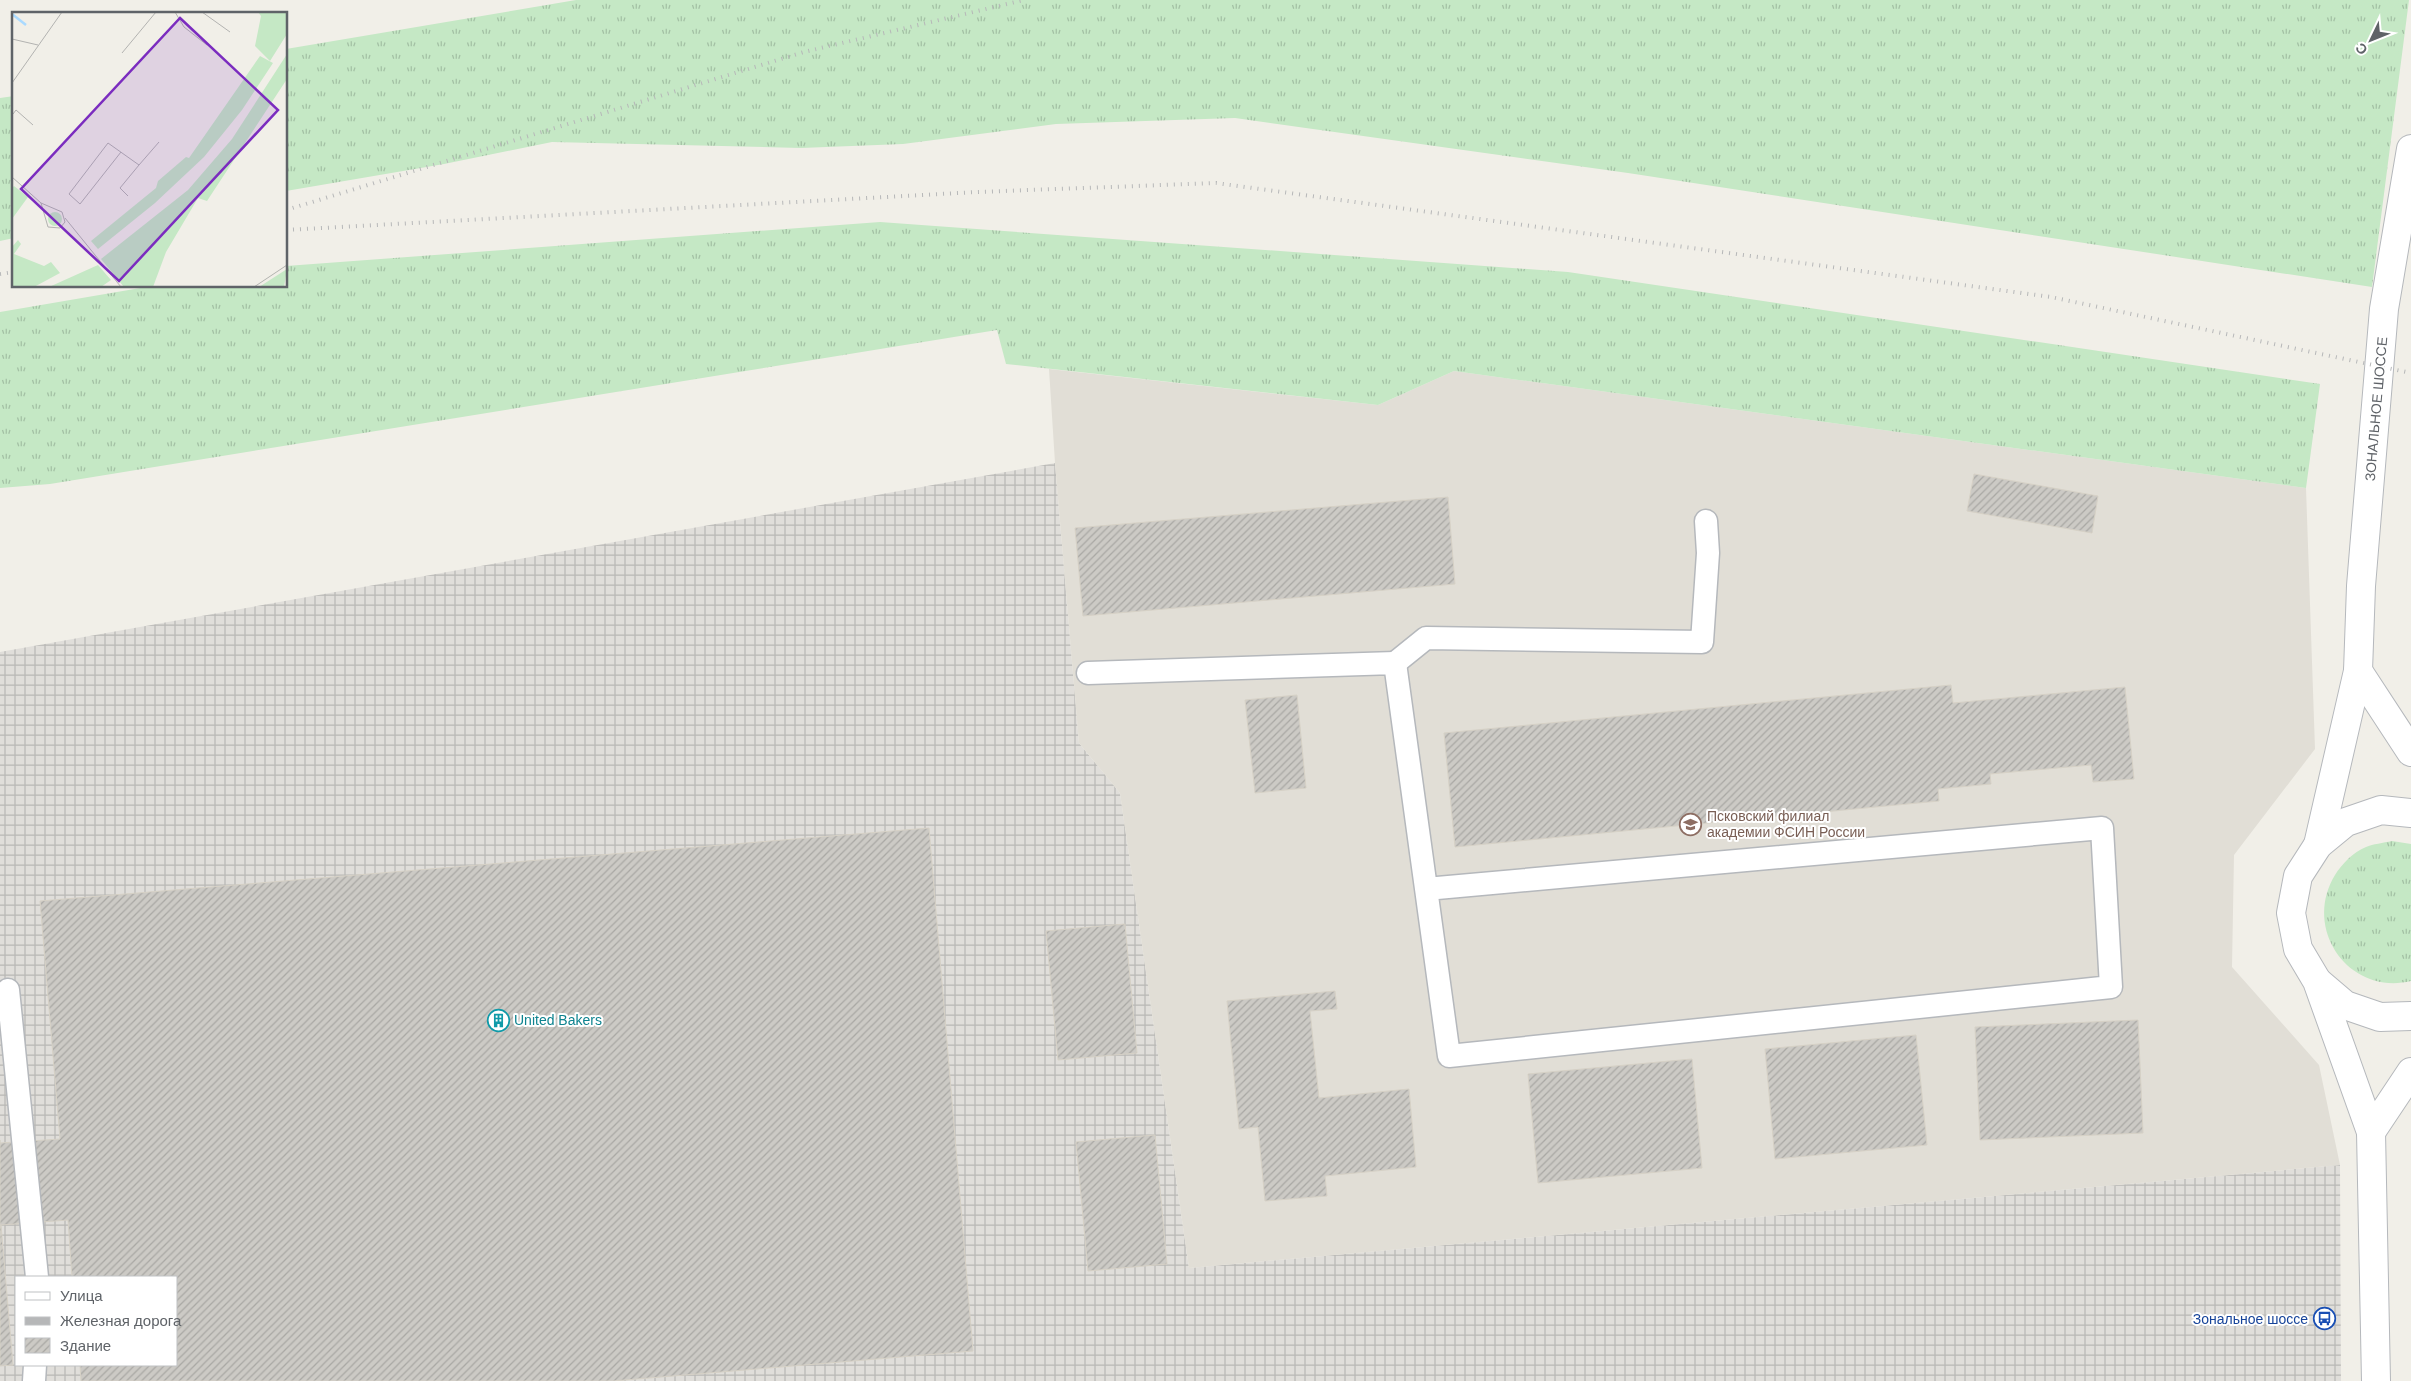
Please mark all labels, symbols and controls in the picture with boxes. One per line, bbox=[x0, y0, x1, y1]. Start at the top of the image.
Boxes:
inset map bbox=[12, 12, 288, 288]
north arrow bbox=[2346, 15, 2396, 65]
text: С bbox=[2352, 40, 2371, 58]
street label: ЗОНАЛЬНОЕ ШОССЕ bbox=[2362, 336, 2390, 482]
place label: Псковский филиал академии ФСИН России bbox=[1707, 808, 1865, 840]
school or university icon: Псковский филиал академии ФСИН России bbox=[1679, 812, 1703, 836]
building icon: United Bakers bbox=[486, 1008, 510, 1032]
place label: United Bakers bbox=[514, 1012, 602, 1028]
legend bbox=[15, 1276, 178, 1366]
text: Улица bbox=[60, 1287, 103, 1304]
bus stop icon: Зональное шоссе bbox=[2312, 1307, 2336, 1331]
place label: Зональное шоссе bbox=[2193, 1311, 2308, 1327]
text: Железная дорога bbox=[60, 1312, 182, 1329]
text: Здание bbox=[60, 1337, 111, 1354]

